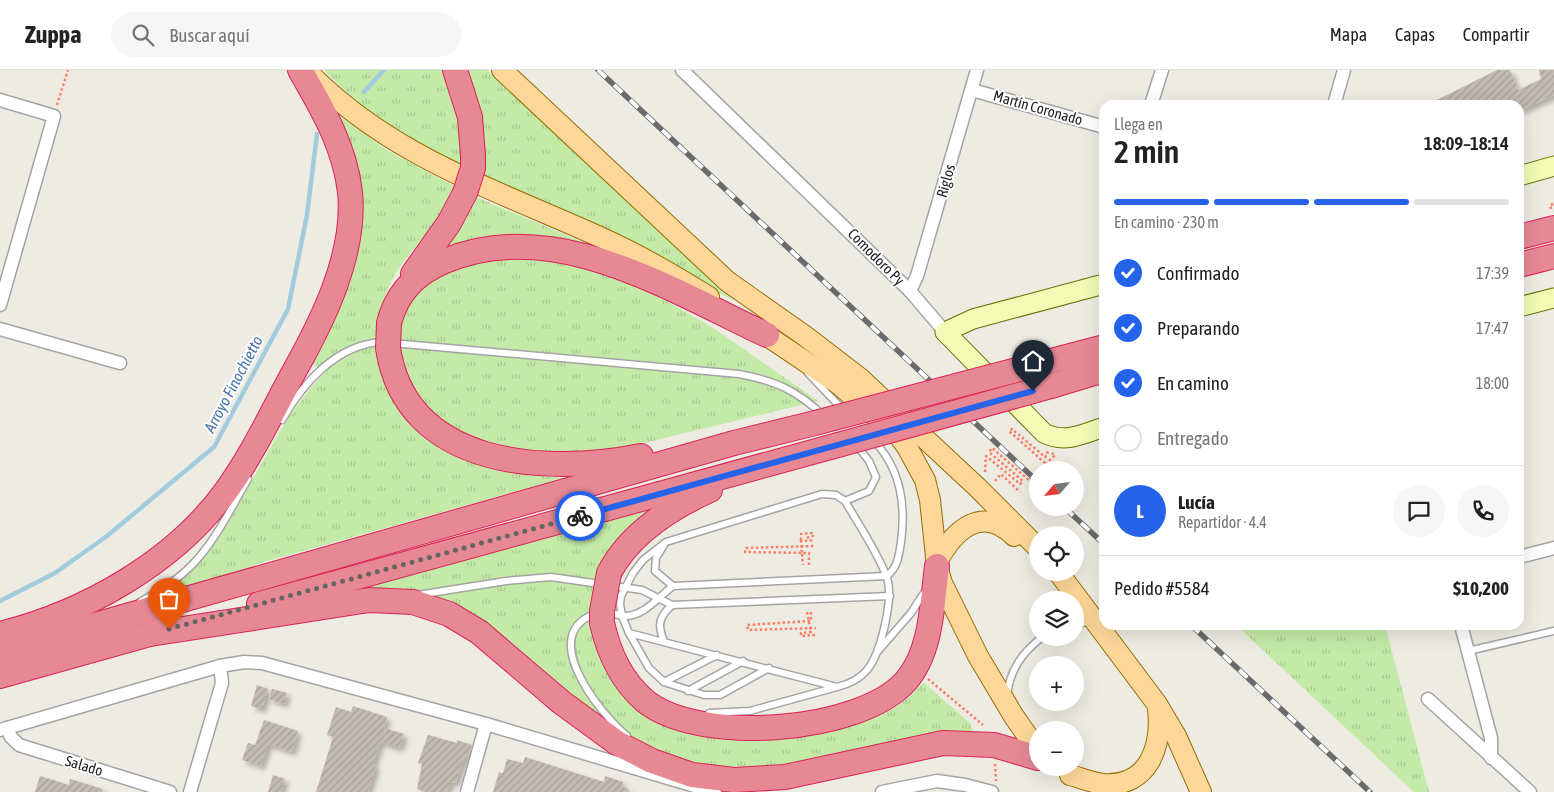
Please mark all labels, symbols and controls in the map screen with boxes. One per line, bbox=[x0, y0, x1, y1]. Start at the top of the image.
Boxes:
search box bbox=[111, 12, 461, 57]
text: Zuppa bbox=[25, 21, 81, 48]
icon: search bbox=[129, 21, 157, 49]
text: Buscar aquí bbox=[169, 24, 250, 46]
text: Mapa bbox=[1330, 24, 1367, 45]
text: Capas bbox=[1395, 24, 1435, 45]
text: Compartir bbox=[1463, 24, 1529, 45]
street label: Martín Coronado bbox=[992, 87, 1085, 128]
text: Llega en bbox=[1114, 115, 1163, 133]
text: 18:09–18:14 bbox=[1424, 132, 1509, 154]
text: 2 min bbox=[1114, 133, 1179, 170]
street label: Riglos bbox=[933, 162, 958, 199]
text: En camino · 230 m bbox=[1114, 213, 1219, 231]
street label: Comodoro Py bbox=[845, 225, 908, 288]
icon: check bbox=[1114, 259, 1142, 287]
text: Confirmado bbox=[1157, 262, 1239, 284]
text: 17:39 bbox=[1476, 264, 1509, 282]
icon: check bbox=[1114, 314, 1142, 342]
text: Preparando bbox=[1157, 317, 1240, 339]
text: 17:47 bbox=[1476, 319, 1509, 337]
water label: Arroyo Finochietto bbox=[199, 333, 267, 437]
pin bbox=[1012, 340, 1054, 391]
icon: home bbox=[1019, 347, 1047, 375]
icon: check bbox=[1114, 369, 1142, 397]
text: En camino bbox=[1157, 372, 1229, 394]
text: 18:00 bbox=[1476, 374, 1509, 392]
text: Entregado bbox=[1157, 427, 1229, 449]
north arrow bbox=[1029, 461, 1084, 516]
map controls bbox=[1029, 461, 1084, 776]
button: chat bbox=[1393, 485, 1445, 537]
button: phone bbox=[1457, 485, 1509, 537]
courier bbox=[555, 491, 605, 541]
text: Lucía bbox=[1178, 491, 1215, 513]
text: L bbox=[1136, 500, 1144, 522]
icon: bike bbox=[566, 502, 594, 530]
text: Repartidor · 4.4 bbox=[1178, 513, 1267, 531]
button: locate bbox=[1029, 526, 1084, 581]
text: Pedido #5584 bbox=[1114, 577, 1210, 599]
text: $10,200 bbox=[1453, 577, 1509, 599]
pin bbox=[148, 578, 190, 629]
icon: bag bbox=[155, 585, 183, 613]
button: layers bbox=[1029, 591, 1084, 646]
button: + bbox=[1029, 656, 1084, 711]
button: − bbox=[1029, 721, 1084, 776]
street label: Salado bbox=[63, 752, 105, 779]

